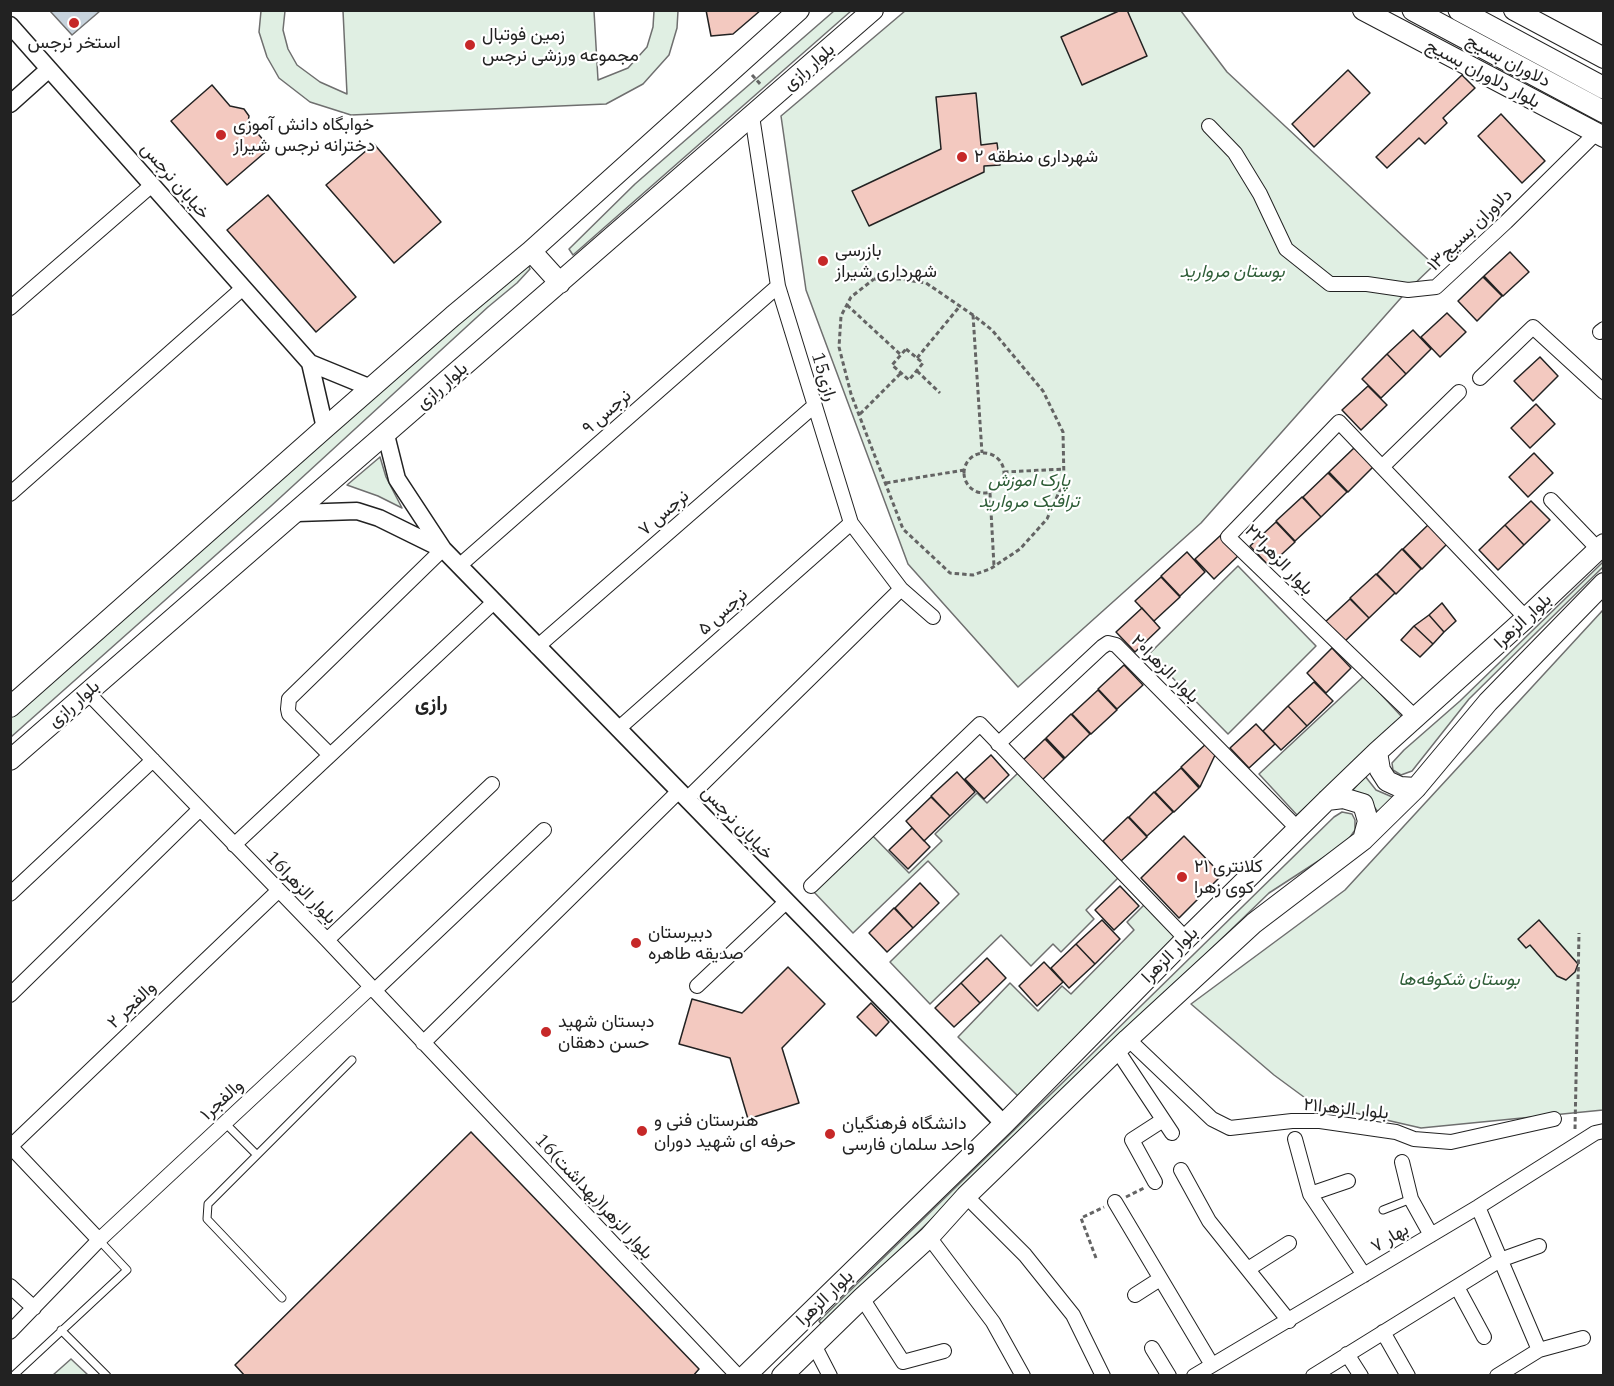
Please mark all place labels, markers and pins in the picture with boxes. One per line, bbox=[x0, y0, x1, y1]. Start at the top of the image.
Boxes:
marker: استخر نرجس bbox=[67, 16, 81, 30]
place label: زمین فوتبال مجموعه ورزشی نرجس bbox=[482, 24, 639, 66]
place label: استخر نرجس bbox=[27, 32, 121, 54]
marker: زمین فوتبال مجموعه ورزشی نرجس bbox=[463, 38, 477, 52]
place label: خوابگاه دانش آموزی دخترانه نرجس شیراز bbox=[233, 114, 375, 156]
marker: خوابگاه دانش آموزی دخترانه نرجس شیراز bbox=[214, 128, 228, 142]
place label: شهرداری منطقه ۲ bbox=[974, 146, 1098, 168]
marker: شهرداری منطقه ۲ bbox=[955, 150, 969, 164]
place label: بازرسی شهرداری شیراز bbox=[835, 240, 937, 282]
marker: بازرسی شهرداری شیراز bbox=[816, 254, 830, 268]
place label: کلانتری ۲۱ کوی زهرا bbox=[1194, 856, 1263, 898]
marker: کلانتری ۲۱ کوی زهرا bbox=[1175, 870, 1189, 884]
place label: دبیرستان صدیقه طاهره bbox=[648, 922, 744, 964]
marker: دبیرستان صدیقه طاهره bbox=[629, 936, 643, 950]
place label: دبستان شهید حسن دهقان bbox=[558, 1011, 654, 1054]
marker: دبستان شهید حسن دهقان bbox=[539, 1025, 553, 1039]
place label: هنرستان فنی و حرفه ای شهید دوران bbox=[654, 1110, 796, 1152]
place label: دانشگاه فرهنگیان واحد سلمان فارسی bbox=[842, 1113, 975, 1156]
marker: هنرستان فنی و حرفه ای شهید دوران bbox=[635, 1124, 649, 1138]
marker: دانشگاه فرهنگیان واحد سلمان فارسی bbox=[823, 1127, 837, 1141]

